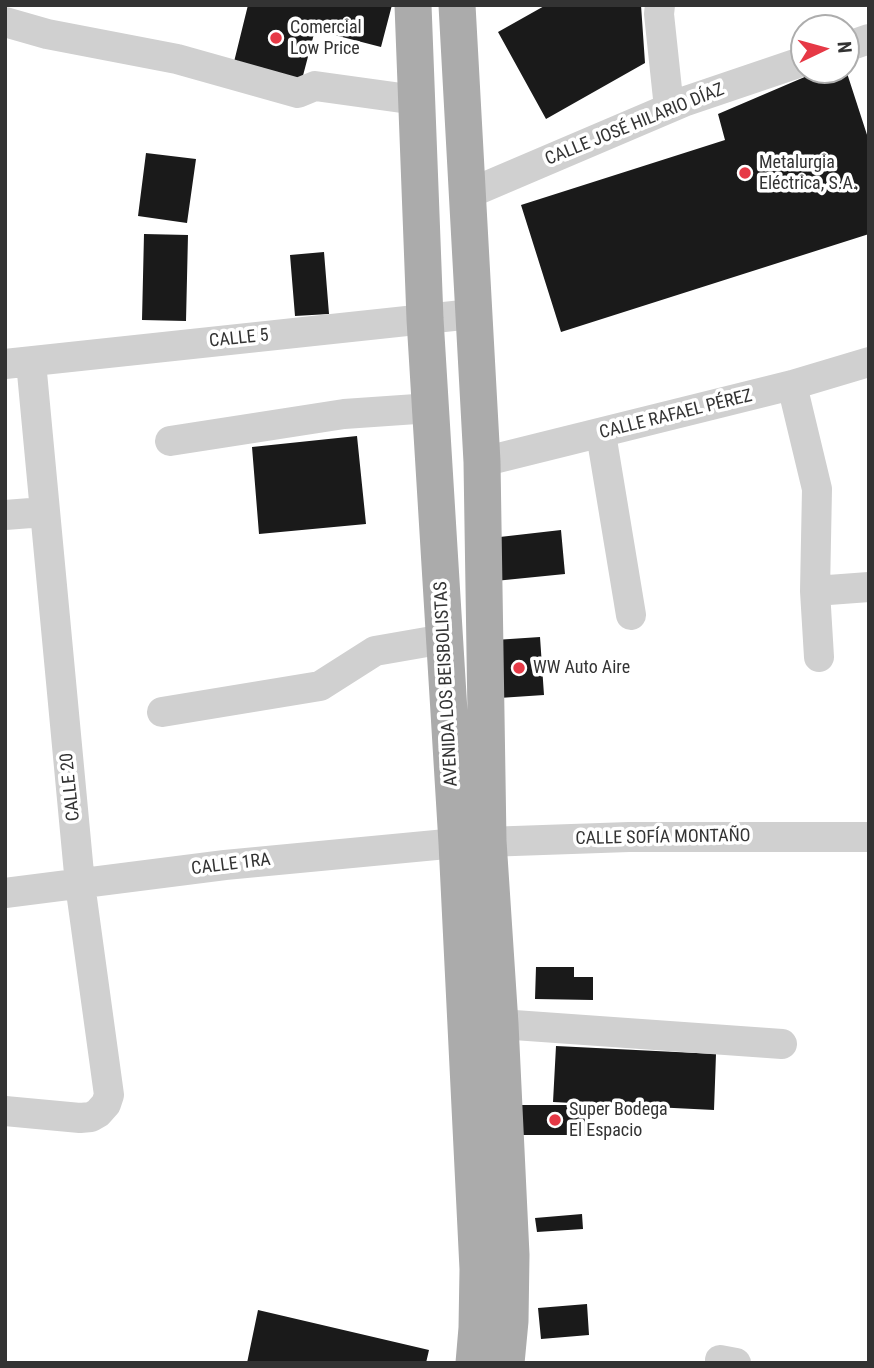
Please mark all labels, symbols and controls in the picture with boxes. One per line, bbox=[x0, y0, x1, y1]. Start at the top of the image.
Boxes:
north arrow bbox=[790, 14, 860, 84]
place label: Comercial Low Price bbox=[290, 17, 362, 60]
marker: Comercial Low Price bbox=[268, 30, 284, 46]
text: N bbox=[832, 40, 856, 54]
street label: CALLE JOSÉ HILARIO DÍAZ bbox=[542, 79, 728, 171]
place label: Metalurgia Eléctrica, S.A. bbox=[759, 152, 858, 194]
marker: Metalurgia Eléctrica, S.A. bbox=[737, 165, 753, 181]
street label: CALLE 5 bbox=[208, 325, 270, 353]
street label: CALLE RAFAEL PÉREZ bbox=[597, 386, 755, 444]
street label: AVENIDA LOS BEISBOLISTAS bbox=[431, 581, 463, 787]
place label: WW Auto Aire bbox=[533, 657, 630, 679]
marker: WW Auto Aire bbox=[511, 660, 527, 676]
street label: CALLE 20 bbox=[57, 752, 85, 822]
street label: CALLE SOFÍA MONTAÑO bbox=[575, 826, 751, 850]
street label: CALLE 1RA bbox=[190, 849, 272, 881]
place label: Super Bodega El Espacio bbox=[569, 1099, 668, 1142]
marker: Super Bodega El Espacio bbox=[547, 1112, 563, 1128]

